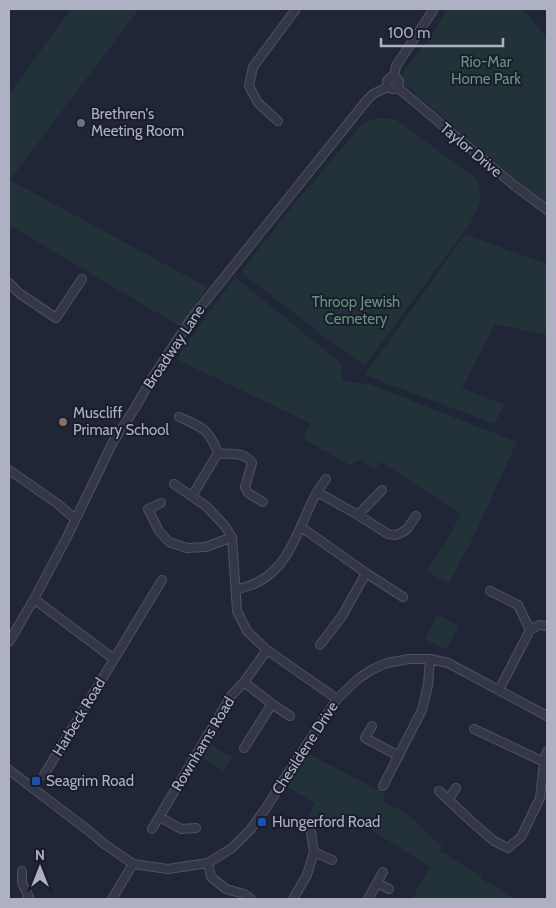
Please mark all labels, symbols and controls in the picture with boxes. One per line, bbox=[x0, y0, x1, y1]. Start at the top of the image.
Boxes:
scale bar bbox=[381, 15, 504, 47]
text: 100 m bbox=[388, 24, 430, 42]
park label: Rio-Mar Home Park bbox=[451, 53, 521, 88]
place label: Brethren's Meeting Room bbox=[91, 105, 184, 140]
marker: Brethren's Meeting Room bbox=[75, 117, 87, 129]
street label: Taylor Drive bbox=[436, 119, 506, 181]
park label: Throop Jewish Cemetery bbox=[312, 293, 400, 328]
street label: Broadway Lane bbox=[140, 302, 209, 392]
place label: Muscliff Primary School bbox=[73, 404, 170, 439]
marker: Muscliff Primary School bbox=[57, 416, 69, 428]
street label: Harbeck Road bbox=[49, 675, 109, 759]
street label: Rownhams Road bbox=[168, 694, 238, 794]
street label: Chesildene Drive bbox=[268, 698, 342, 798]
place label: Seagrim Road bbox=[46, 772, 134, 790]
marker: Seagrim Road bbox=[30, 775, 42, 787]
place label: Hungerford Road bbox=[272, 813, 380, 831]
marker: Hungerford Road bbox=[256, 816, 268, 828]
north arrow bbox=[15, 843, 65, 893]
text: N bbox=[35, 846, 45, 864]

